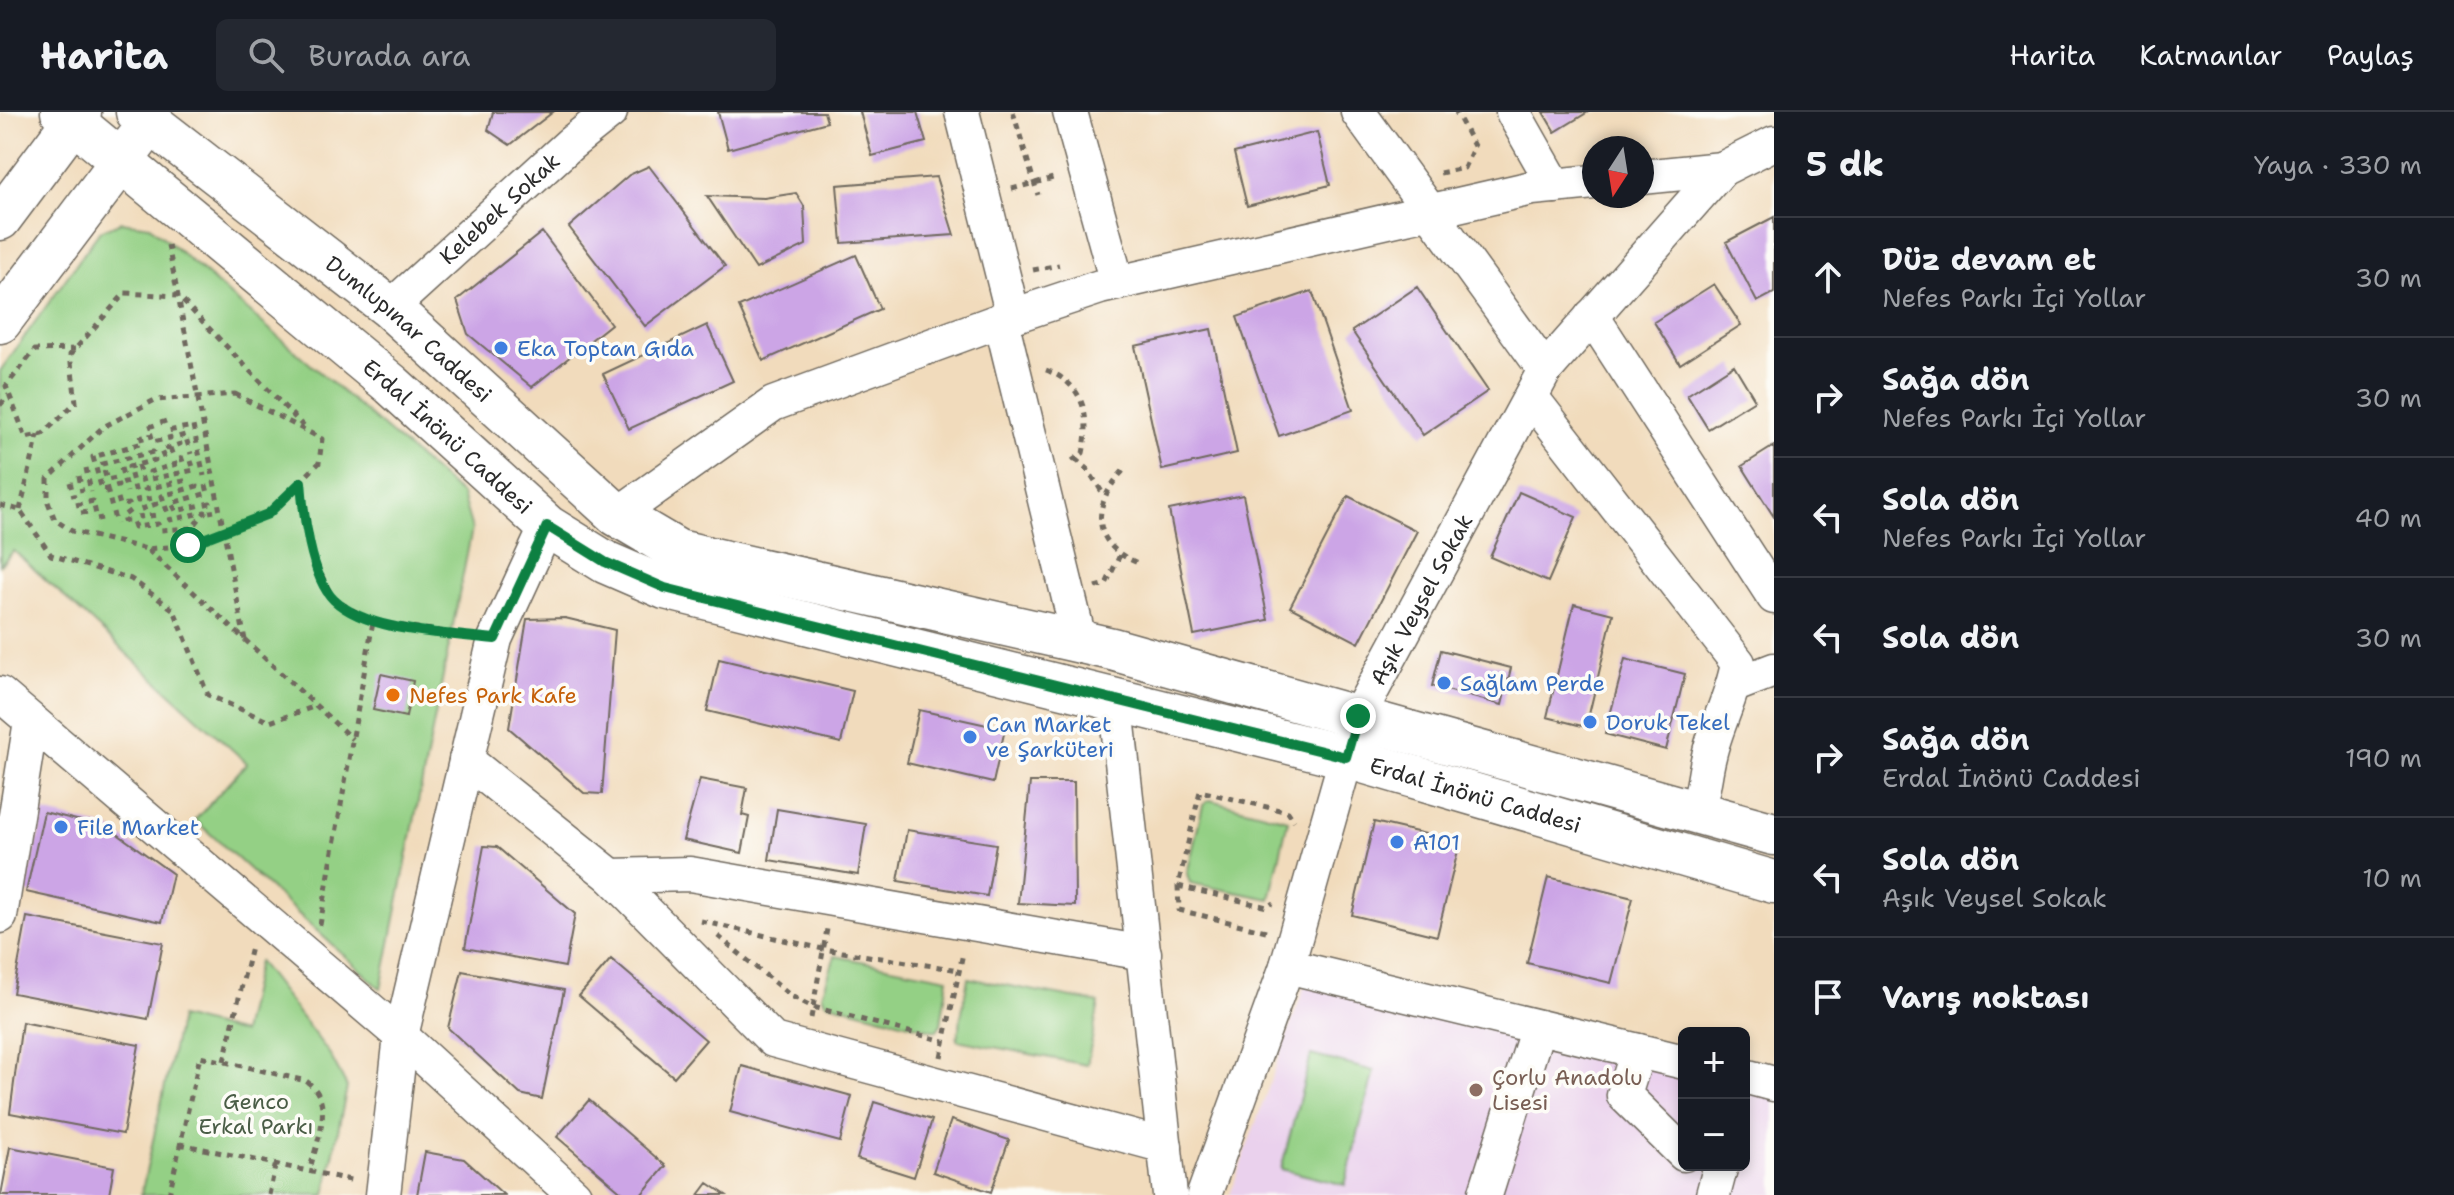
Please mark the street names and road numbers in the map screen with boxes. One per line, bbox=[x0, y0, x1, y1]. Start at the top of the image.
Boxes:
street label: Kelebek Sokak bbox=[433, 146, 566, 271]
street label: Dumlupınar Caddesi bbox=[320, 249, 498, 409]
street label: Erdal İnönü Caddesi bbox=[357, 352, 539, 520]
street label: Aşık Veysel Sokak bbox=[1363, 509, 1479, 690]
street label: Erdal İnönü Caddesi bbox=[1366, 750, 1585, 839]

